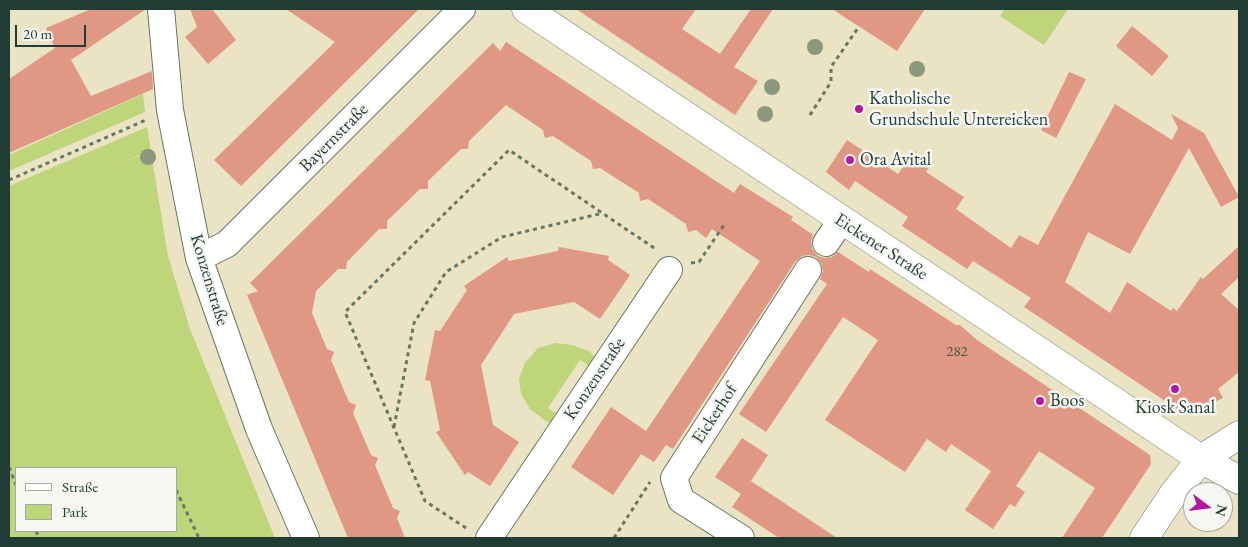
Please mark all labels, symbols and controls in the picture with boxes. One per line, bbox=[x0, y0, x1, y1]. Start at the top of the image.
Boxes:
scale bar bbox=[18, 15, 89, 47]
text: 20 m bbox=[23, 24, 52, 43]
place label: Katholische Grundschule Untereicken bbox=[869, 88, 1048, 130]
street label: Bayernstraße bbox=[295, 99, 373, 177]
marker: Katholische Grundschule Untereicken bbox=[853, 103, 865, 115]
place label: Ora Avital bbox=[860, 149, 931, 171]
marker: Ora Avital bbox=[844, 154, 856, 166]
street label: Eickener Straße bbox=[830, 209, 932, 285]
street label: Konzenstraße bbox=[185, 232, 233, 328]
street label: Konzenstraße bbox=[560, 334, 630, 424]
house number: 282 bbox=[946, 343, 968, 361]
street label: Eickerhof bbox=[688, 380, 742, 448]
marker: Kiosk Sanal bbox=[1169, 383, 1181, 395]
place label: Boos bbox=[1050, 390, 1084, 412]
marker: Boos bbox=[1034, 395, 1046, 407]
place label: Kiosk Sanal bbox=[1135, 397, 1215, 419]
legend bbox=[15, 467, 178, 532]
text: Straße bbox=[62, 477, 98, 496]
north arrow bbox=[1183, 482, 1233, 532]
text: Park bbox=[62, 502, 88, 521]
text: N bbox=[1211, 503, 1232, 518]

